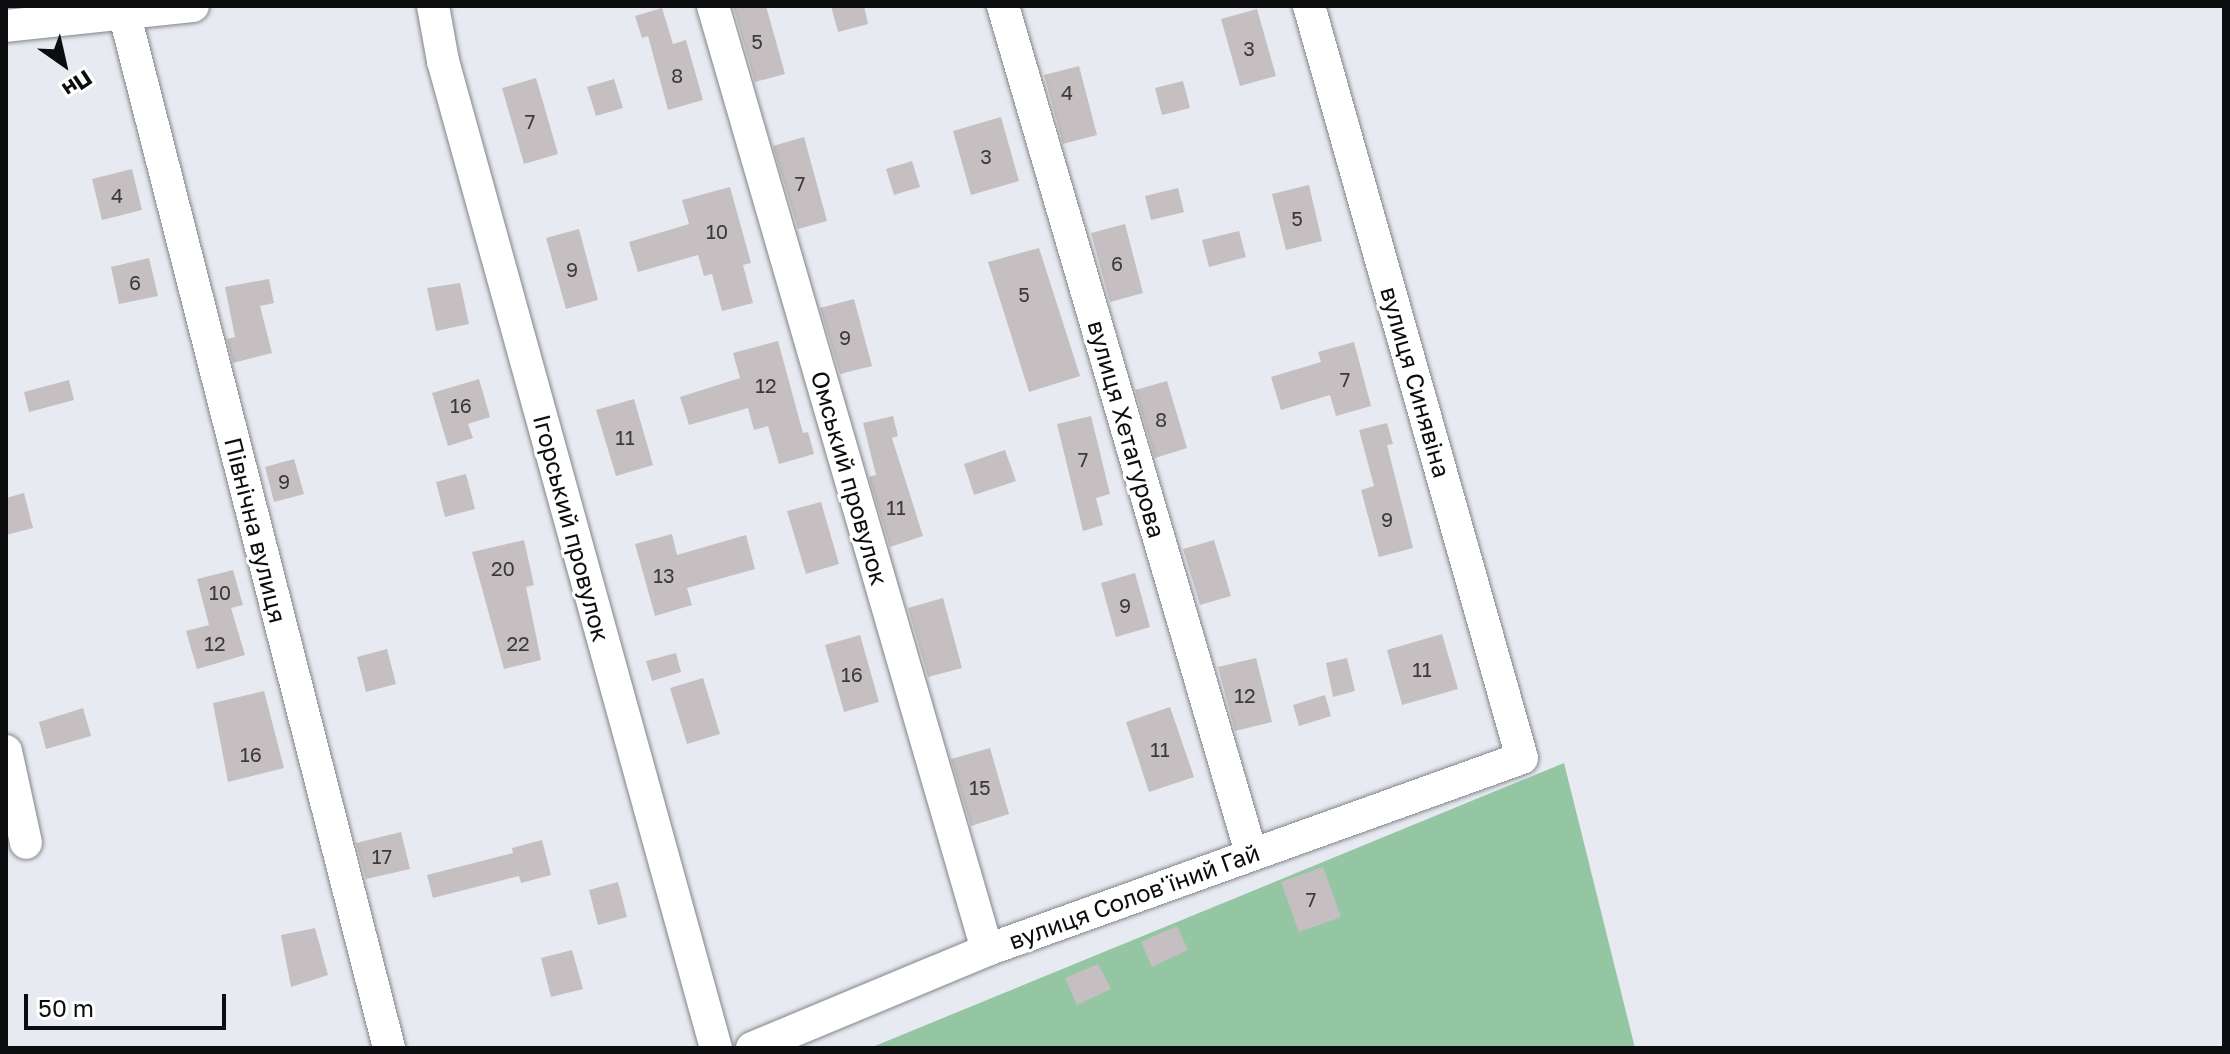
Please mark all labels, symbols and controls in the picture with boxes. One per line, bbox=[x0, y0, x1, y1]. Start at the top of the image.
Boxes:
north arrow bbox=[24, 24, 104, 104]
house number: 5 bbox=[751, 29, 763, 53]
house number: 3 bbox=[1243, 36, 1255, 60]
house number: 8 bbox=[671, 63, 683, 87]
text: Пн bbox=[58, 65, 98, 104]
house number: 4 bbox=[1061, 80, 1073, 104]
house number: 7 bbox=[525, 109, 535, 133]
house number: 3 bbox=[980, 144, 992, 168]
house number: 7 bbox=[795, 171, 805, 195]
house number: 4 bbox=[111, 183, 123, 207]
house number: 5 bbox=[1291, 206, 1303, 230]
house number: 10 bbox=[706, 219, 728, 243]
house number: 6 bbox=[1111, 251, 1123, 275]
house number: 9 bbox=[566, 257, 578, 281]
house number: 6 bbox=[129, 270, 141, 294]
house number: 5 bbox=[1018, 282, 1030, 306]
street label: вулиця Синявіна bbox=[1375, 283, 1457, 481]
street label: вулиця Хетагурова bbox=[1082, 317, 1172, 541]
house number: 9 bbox=[839, 325, 851, 349]
house number: 7 bbox=[1340, 367, 1350, 391]
street label: Омський провулок bbox=[806, 368, 894, 588]
house number: 12 bbox=[755, 373, 777, 397]
house number: 16 bbox=[450, 393, 472, 417]
house number: 8 bbox=[1155, 407, 1167, 431]
street label: Ігорський провулок bbox=[528, 411, 616, 645]
house number: 11 bbox=[615, 425, 635, 449]
street label: Північна вулиця bbox=[219, 434, 293, 626]
house number: 7 bbox=[1078, 447, 1088, 471]
house number: 9 bbox=[278, 469, 290, 493]
house number: 11 bbox=[886, 495, 906, 519]
house number: 9 bbox=[1381, 507, 1393, 531]
house number: 20 bbox=[491, 556, 515, 580]
house number: 13 bbox=[653, 563, 675, 587]
house number: 10 bbox=[209, 580, 231, 604]
house number: 9 bbox=[1119, 593, 1131, 617]
house number: 12 bbox=[204, 631, 226, 655]
house number: 22 bbox=[506, 631, 530, 655]
house number: 11 bbox=[1412, 657, 1432, 681]
house number: 16 bbox=[841, 662, 863, 686]
house number: 12 bbox=[1234, 683, 1256, 707]
house number: 11 bbox=[1150, 737, 1170, 761]
house number: 16 bbox=[240, 742, 262, 766]
house number: 15 bbox=[969, 775, 991, 799]
street label: вулиця Солов'їний Гай bbox=[1005, 837, 1263, 955]
house number: 17 bbox=[372, 844, 392, 868]
house number: 7 bbox=[1306, 887, 1316, 911]
scale bar bbox=[28, 978, 230, 1028]
text: 50 m bbox=[38, 993, 94, 1022]

